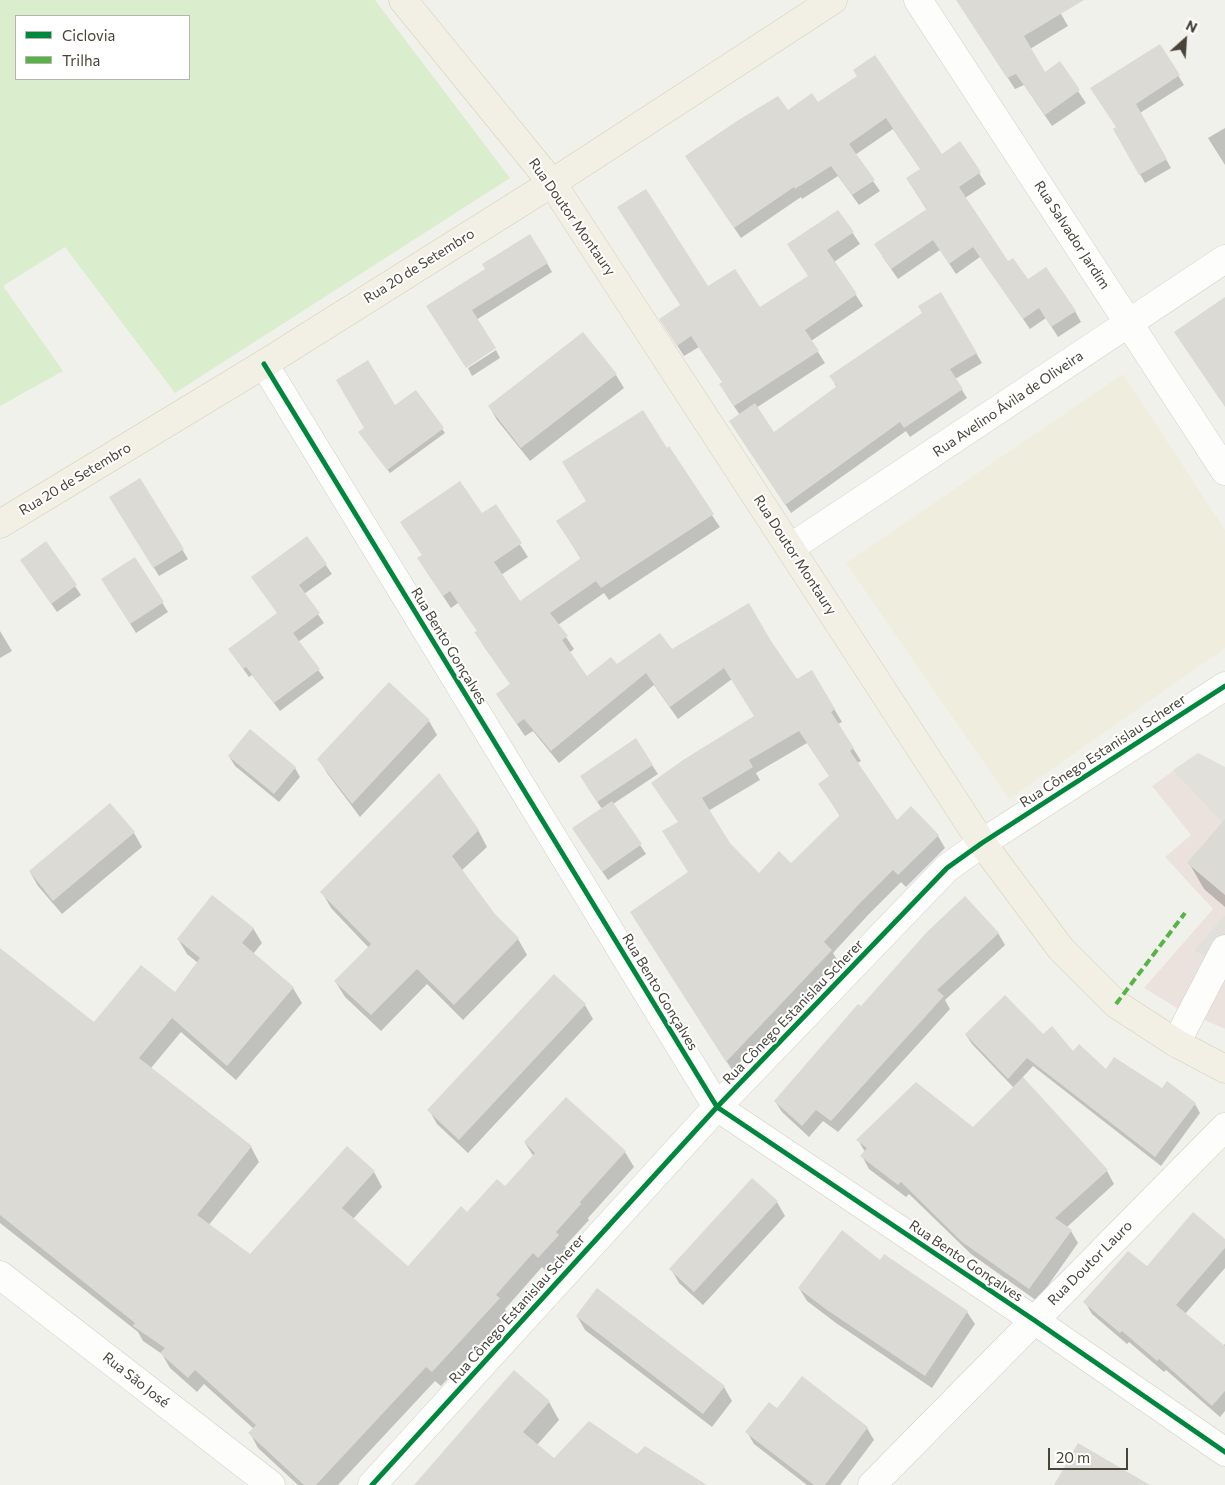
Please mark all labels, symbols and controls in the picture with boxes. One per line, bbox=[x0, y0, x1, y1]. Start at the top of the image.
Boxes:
legend bbox=[15, 15, 190, 80]
north arrow bbox=[1160, 15, 1210, 65]
text: N bbox=[1183, 16, 1200, 36]
text: Ciclovia bbox=[62, 26, 115, 44]
text: Trilha bbox=[62, 51, 100, 69]
street label: Rua Doutor Montaury bbox=[525, 155, 619, 279]
street label: Rua Salvador Jardim bbox=[1031, 178, 1113, 292]
street label: Rua 20 de Setembro bbox=[360, 225, 478, 307]
street label: Rua Avelino Ávila de Oliveira bbox=[930, 347, 1086, 461]
street label: Rua 20 de Setembro bbox=[16, 439, 134, 519]
street label: Rua Doutor Montaury bbox=[750, 492, 840, 618]
street label: Rua Bento Gonçalves bbox=[407, 585, 491, 707]
street label: Rua Cônego Estanislau Scherer bbox=[1017, 691, 1189, 811]
street label: Rua Bento Gonçalves bbox=[618, 931, 702, 1053]
street label: Rua Cônego Estanislau Scherer bbox=[719, 936, 867, 1088]
street label: Rua Bento Gonçalves bbox=[906, 1217, 1026, 1305]
street label: Rua Doutor Lauro bbox=[1044, 1217, 1136, 1309]
street label: Rua Cônego Estanislau Scherer bbox=[446, 1231, 588, 1387]
street label: Rua São José bbox=[99, 1349, 173, 1411]
scale bar bbox=[1050, 1438, 1130, 1470]
text: 20 m bbox=[1056, 1448, 1090, 1466]

